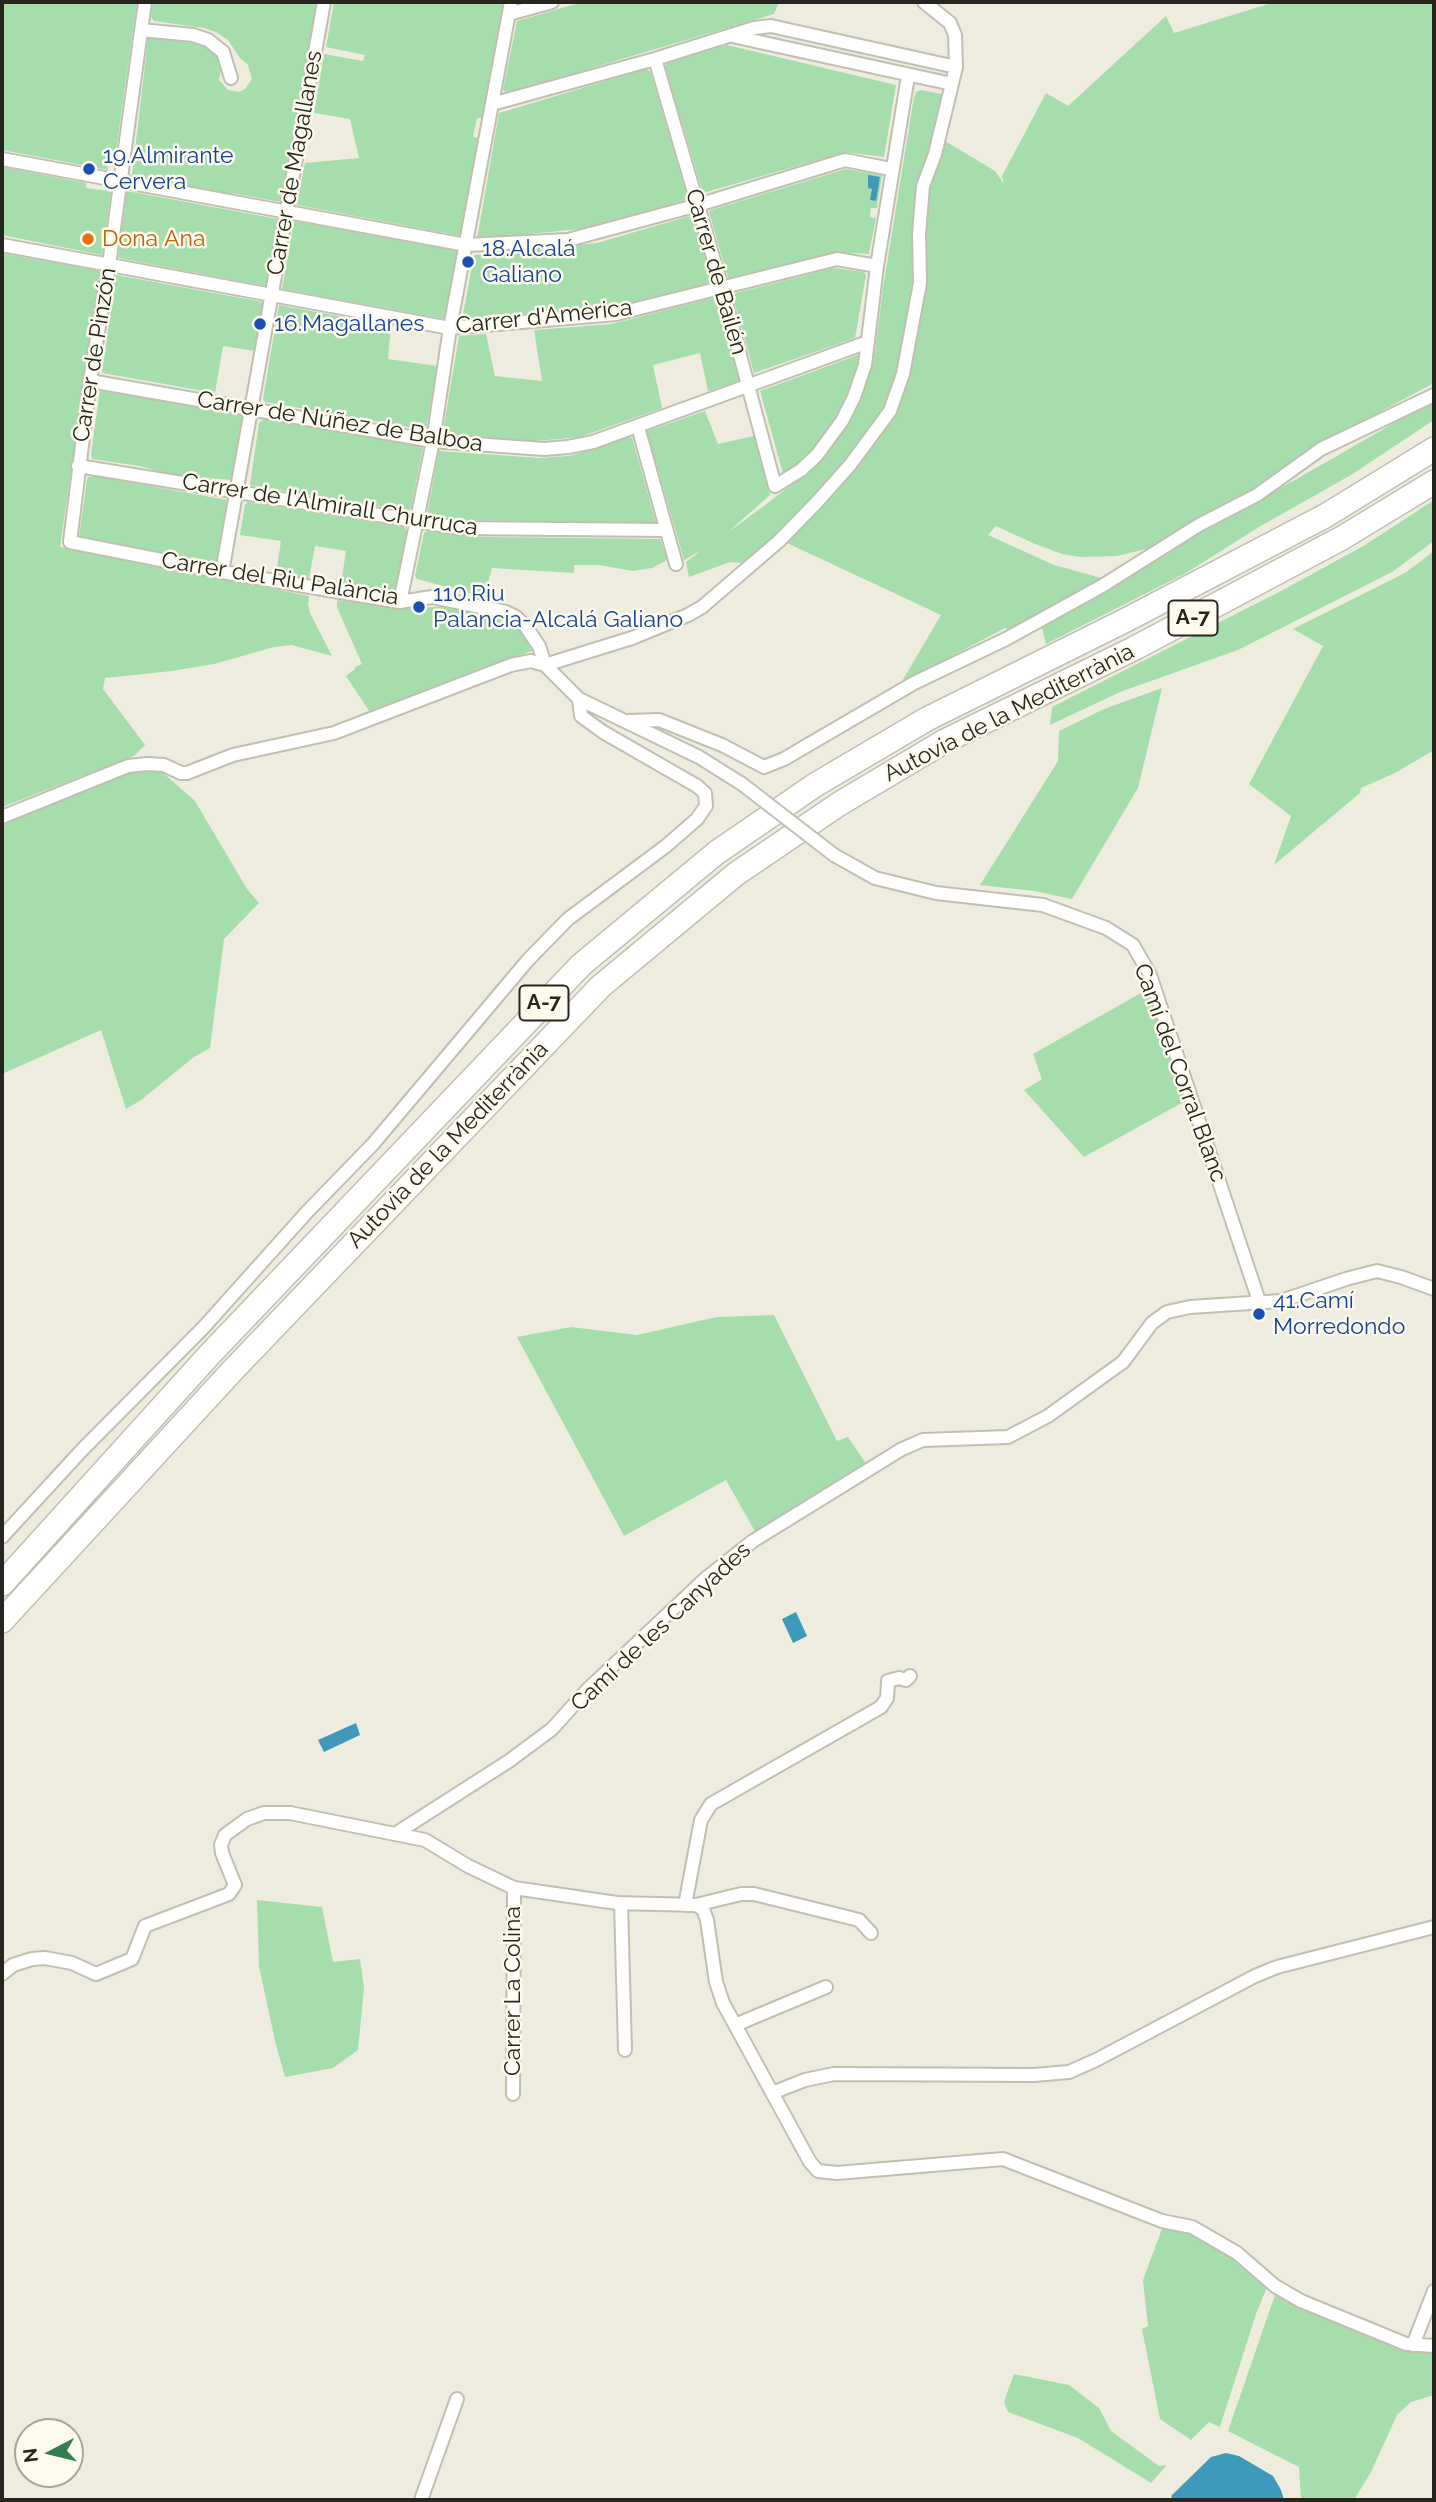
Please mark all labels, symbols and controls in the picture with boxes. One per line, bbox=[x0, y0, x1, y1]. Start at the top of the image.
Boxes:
street label: Carrer de Magallanes bbox=[262, 49, 328, 277]
place label: 19.Almirante Cervera bbox=[103, 142, 233, 196]
marker: 19.Almirante Cervera bbox=[81, 161, 97, 177]
street label: Carrer de Bailén bbox=[679, 186, 753, 358]
place label: Dona Ana bbox=[102, 225, 205, 253]
marker: Dona Ana bbox=[80, 231, 96, 247]
place label: 18.Alcalá Galiano bbox=[482, 235, 576, 289]
marker: 18.Alcalá Galiano bbox=[460, 254, 476, 270]
street label: Carrer de Pinzón bbox=[68, 266, 122, 444]
street label: Carrer d'Amèrica bbox=[454, 294, 634, 340]
place label: 16.Magallanes bbox=[274, 310, 424, 338]
marker: 16.Magallanes bbox=[252, 316, 268, 332]
street label: Carrer de Núñez de Balboa bbox=[195, 386, 485, 458]
street label: Carrer de l'Almirall Churruca bbox=[180, 468, 480, 542]
street label: Carrer del Riu Palància bbox=[159, 547, 401, 611]
place label: 110.Riu Palancia-Alcalá Galiano bbox=[433, 580, 683, 634]
marker: 110.Riu Palancia-Alcalá Galiano bbox=[411, 599, 427, 615]
road number: A-7 bbox=[1168, 600, 1218, 636]
street label: Autovia de la Mediterrània bbox=[879, 638, 1139, 788]
street label: Camí del Corral Blanc bbox=[1128, 960, 1232, 1186]
road number: A-7 bbox=[520, 986, 568, 1020]
street label: Autovia de la Mediterrània bbox=[342, 1036, 554, 1254]
place label: 41.Camí Morredondo bbox=[1273, 1287, 1405, 1341]
marker: 41.Camí Morredondo bbox=[1251, 1306, 1267, 1322]
street label: Camí de les Canyades bbox=[565, 1536, 757, 1718]
street label: Carrer La Colina bbox=[499, 1906, 527, 2076]
north arrow bbox=[14, 2418, 84, 2488]
text: N bbox=[18, 2447, 42, 2464]

